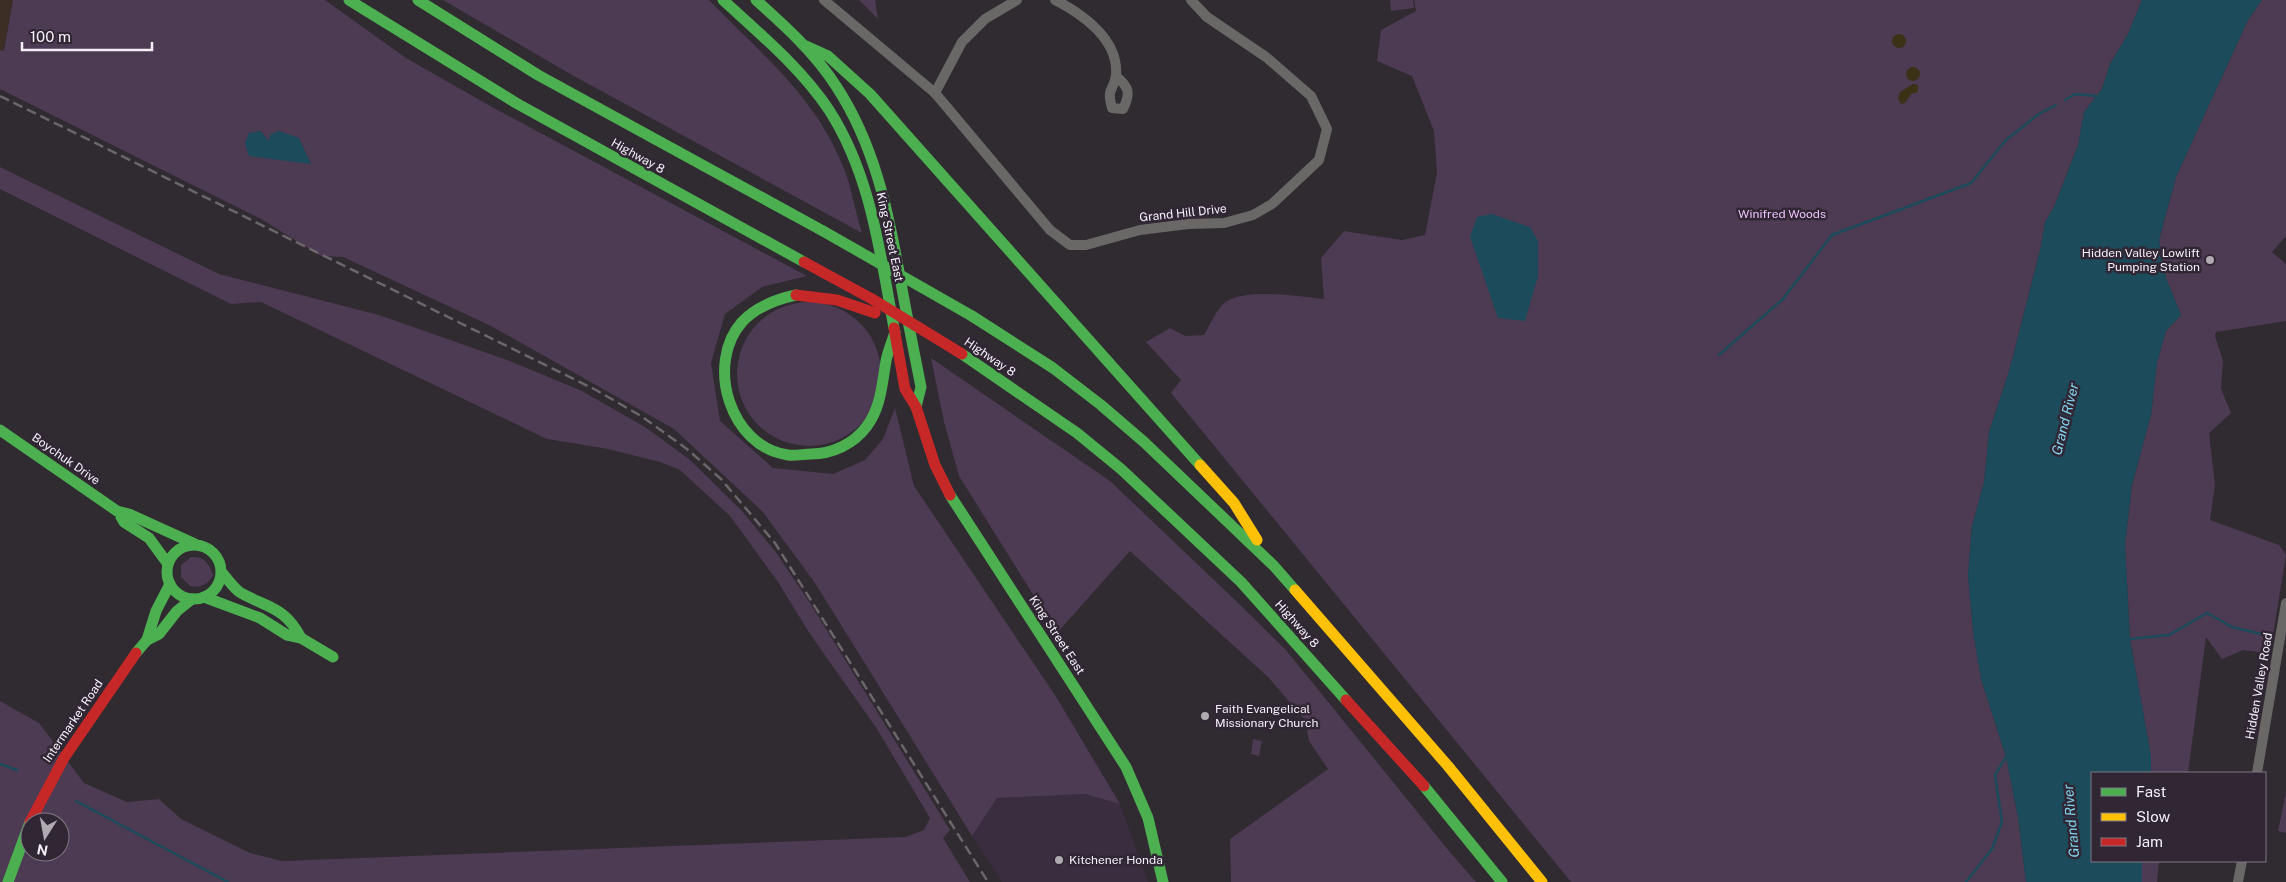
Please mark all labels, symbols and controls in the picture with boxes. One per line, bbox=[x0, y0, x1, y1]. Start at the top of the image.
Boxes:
scale bar bbox=[22, 20, 152, 52]
text: 100 m bbox=[30, 28, 71, 45]
street label: Highway 8 bbox=[609, 136, 667, 177]
street label: King Street East bbox=[874, 191, 906, 283]
street label: Grand Hill Drive bbox=[1139, 201, 1228, 225]
park label: Winifred Woods bbox=[1738, 207, 1826, 221]
place label: Hidden Valley Lowlift Pumping Station bbox=[2082, 246, 2200, 274]
marker: Hidden Valley Lowlift Pumping Station bbox=[2204, 254, 2216, 266]
street label: Highway 8 bbox=[962, 335, 1019, 379]
water label: Grand River bbox=[2048, 381, 2082, 457]
street label: Boychuk Drive bbox=[29, 430, 103, 488]
street label: King Street East bbox=[1026, 593, 1088, 677]
street label: Highway 8 bbox=[1272, 597, 1322, 651]
street label: Hidden Valley Road bbox=[2243, 631, 2275, 741]
street label: Intermarket Road bbox=[40, 677, 106, 765]
place label: Faith Evangelical Missionary Church bbox=[1215, 702, 1318, 730]
marker: Faith Evangelical Missionary Church bbox=[1199, 710, 1211, 722]
legend bbox=[2091, 772, 2266, 862]
water label: Grand River bbox=[2060, 783, 2082, 858]
text: Fast bbox=[2136, 783, 2166, 800]
text: Slow bbox=[2136, 808, 2171, 825]
north arrow bbox=[20, 812, 70, 862]
text: Jam bbox=[2136, 833, 2163, 850]
text: N bbox=[36, 841, 49, 859]
place label: Kitchener Honda bbox=[1069, 853, 1163, 867]
marker: Kitchener Honda bbox=[1053, 854, 1065, 866]

